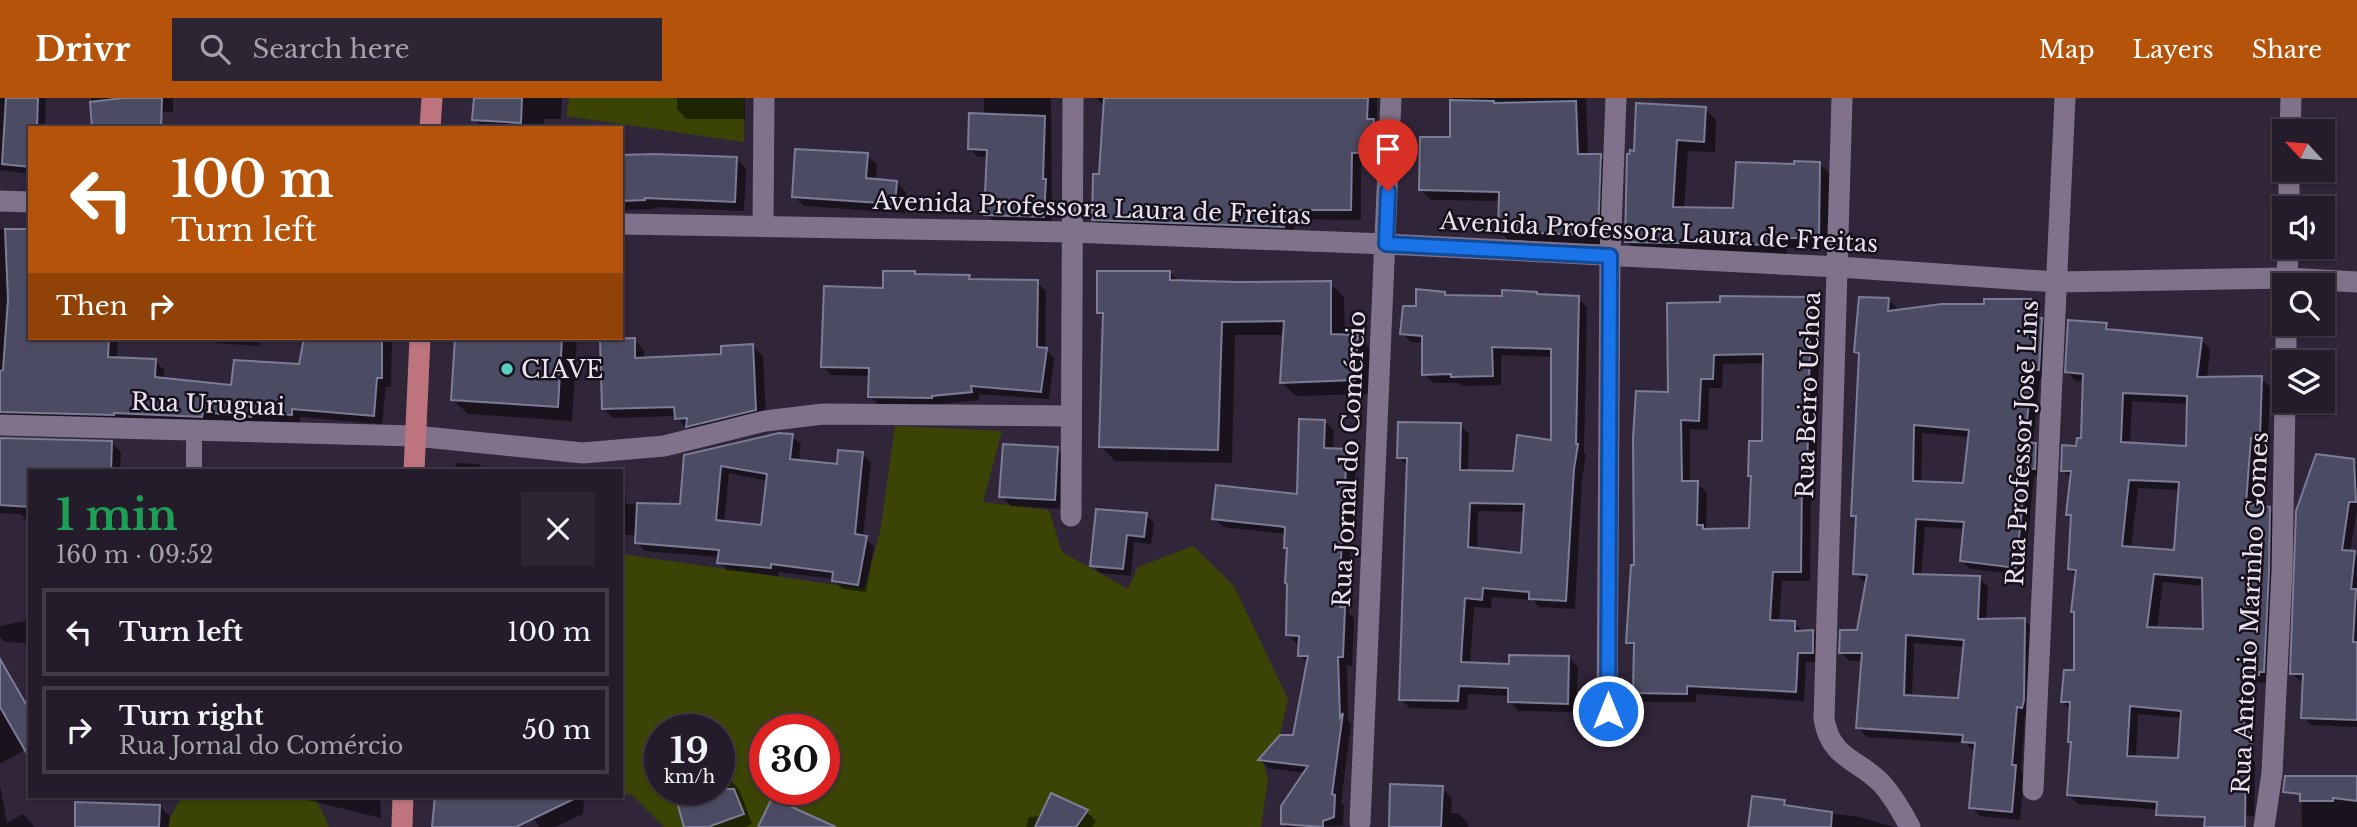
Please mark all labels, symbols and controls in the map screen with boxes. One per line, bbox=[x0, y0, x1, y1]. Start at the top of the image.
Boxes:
search box bbox=[172, 18, 662, 81]
text: Drivr bbox=[35, 29, 130, 70]
icon: search bbox=[196, 30, 234, 68]
text: Search here bbox=[252, 33, 410, 65]
text: Map bbox=[2039, 35, 2095, 64]
text: Layers bbox=[2133, 35, 2214, 64]
text: Share bbox=[2252, 35, 2322, 64]
pin bbox=[1358, 119, 1418, 191]
north arrow bbox=[2272, 119, 2334, 182]
map controls bbox=[2272, 119, 2335, 413]
icon: arrive bbox=[1369, 130, 1407, 168]
text: 100 m bbox=[171, 149, 334, 210]
icon: left bbox=[56, 154, 147, 245]
street label: Avenida Professora Laura de Freitas bbox=[871, 186, 1312, 230]
button: sound bbox=[2272, 196, 2335, 259]
street label: Avenida Professora Laura de Freitas bbox=[1438, 206, 1879, 258]
text: Turn left bbox=[171, 210, 317, 250]
button: search bbox=[2272, 273, 2335, 336]
icon: right bbox=[142, 287, 180, 325]
text: Then bbox=[56, 290, 128, 322]
street label: Rua Beiro Uchoa bbox=[1790, 290, 1826, 499]
street label: Rua Professor Jose Lins bbox=[2000, 299, 2044, 587]
street label: Rua Jornal do Comércio bbox=[1327, 310, 1371, 608]
button: layers bbox=[2272, 350, 2335, 413]
place label: CIAVE bbox=[521, 355, 603, 384]
marker: CIAVE bbox=[499, 361, 515, 377]
street label: Rua Uruguai bbox=[130, 387, 286, 421]
street label: Rua Antonio Marinho Gomes bbox=[2226, 431, 2274, 795]
text: 1 min bbox=[56, 489, 178, 541]
button: close bbox=[521, 492, 595, 566]
text: 160 m · 09:52 bbox=[56, 541, 214, 569]
icon: left bbox=[60, 613, 98, 651]
text: Turn left bbox=[119, 616, 243, 648]
text: 100 m bbox=[507, 616, 591, 648]
position arrow bbox=[1571, 674, 1645, 748]
text: Turn right bbox=[119, 700, 264, 732]
icon: right bbox=[60, 711, 98, 749]
text: 50 m bbox=[522, 714, 591, 746]
speed limit sign: 30 bbox=[749, 714, 840, 805]
text: 19 bbox=[670, 729, 709, 772]
text: Rua Jornal do Comércio bbox=[119, 732, 403, 760]
text: km/h bbox=[664, 766, 715, 788]

